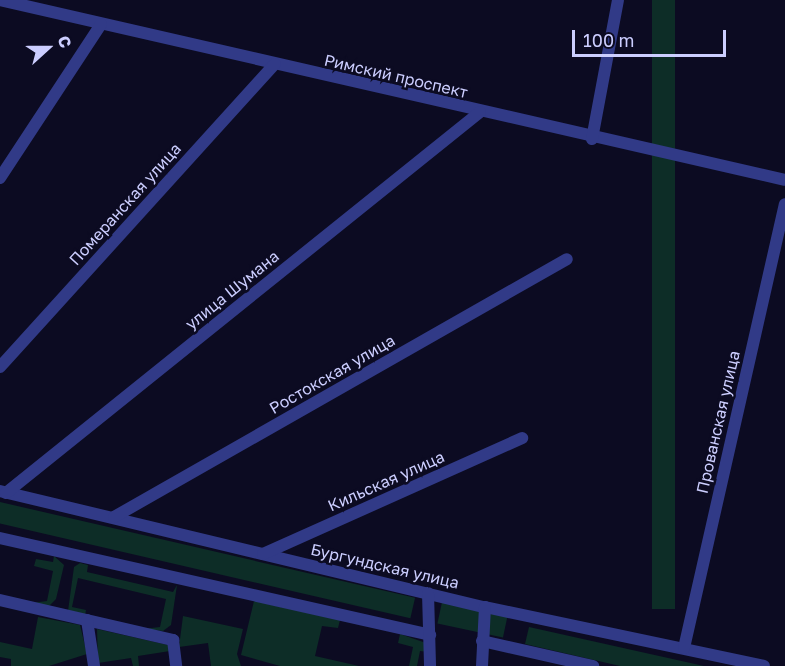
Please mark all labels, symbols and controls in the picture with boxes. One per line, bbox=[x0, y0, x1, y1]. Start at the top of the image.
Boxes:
north arrow bbox=[18, 18, 78, 78]
scale bar bbox=[575, 18, 730, 56]
text: 100 m bbox=[583, 29, 634, 51]
text: С bbox=[53, 33, 76, 50]
street label: Римский проспект bbox=[322, 50, 470, 102]
street label: Померанская улица bbox=[65, 139, 185, 269]
street label: улица Шумана bbox=[181, 246, 283, 334]
street label: Ростокская улица bbox=[266, 330, 398, 418]
street label: Прованская улица bbox=[692, 349, 744, 495]
street label: Кильская улица bbox=[325, 447, 447, 515]
street label: Бургундская улица bbox=[309, 540, 461, 592]

